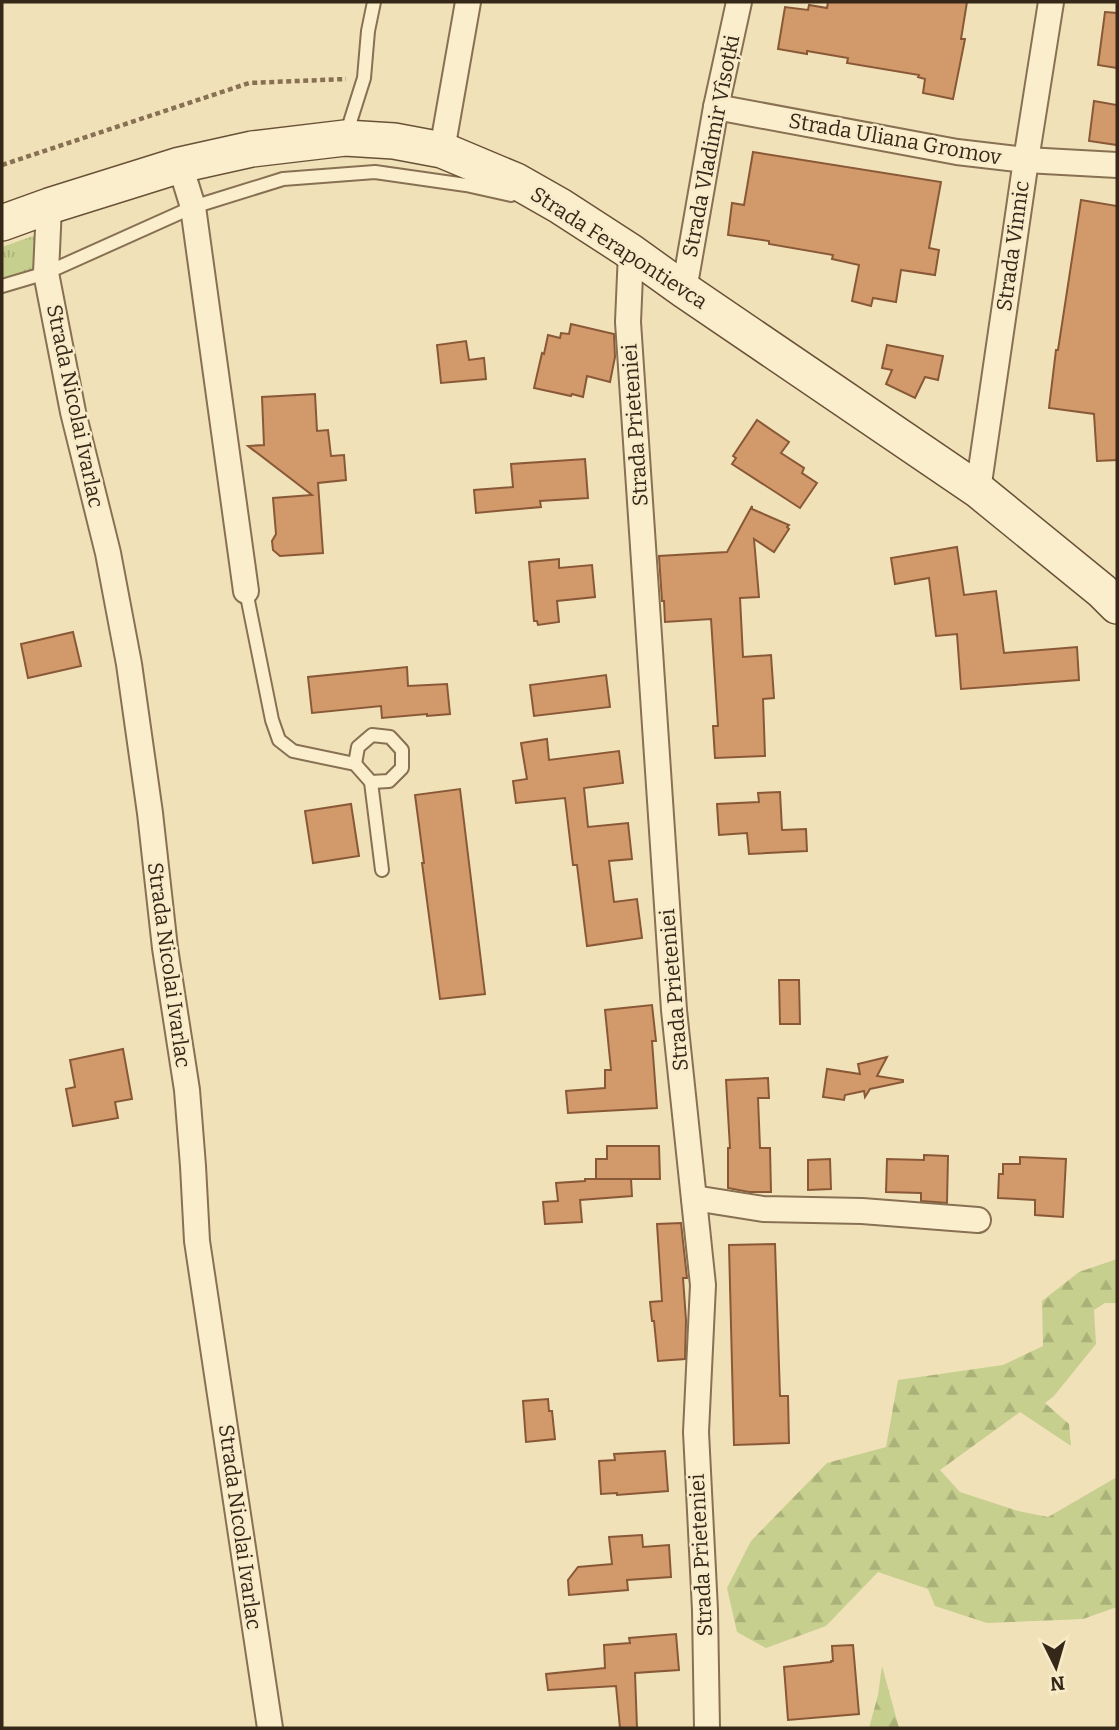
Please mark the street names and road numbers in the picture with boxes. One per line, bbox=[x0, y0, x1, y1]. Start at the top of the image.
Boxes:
street label: Strada Vladimir Vîsoțki bbox=[677, 33, 745, 259]
street label: Strada Uliana Gromov bbox=[787, 108, 1004, 171]
street label: Strada Vinnic bbox=[991, 179, 1035, 313]
street label: Strada Ferapontievca bbox=[526, 181, 713, 315]
street label: Strada Nicolai Ivarlac bbox=[41, 302, 109, 510]
street label: Strada Prieteniei bbox=[616, 343, 654, 507]
street label: Strada Nicolai Ivarlac bbox=[142, 861, 196, 1069]
street label: Strada Prieteniei bbox=[654, 908, 694, 1072]
street label: Strada Nicolai Ivarlac bbox=[213, 1423, 267, 1631]
street label: Strada Prieteniei bbox=[684, 1473, 718, 1637]

